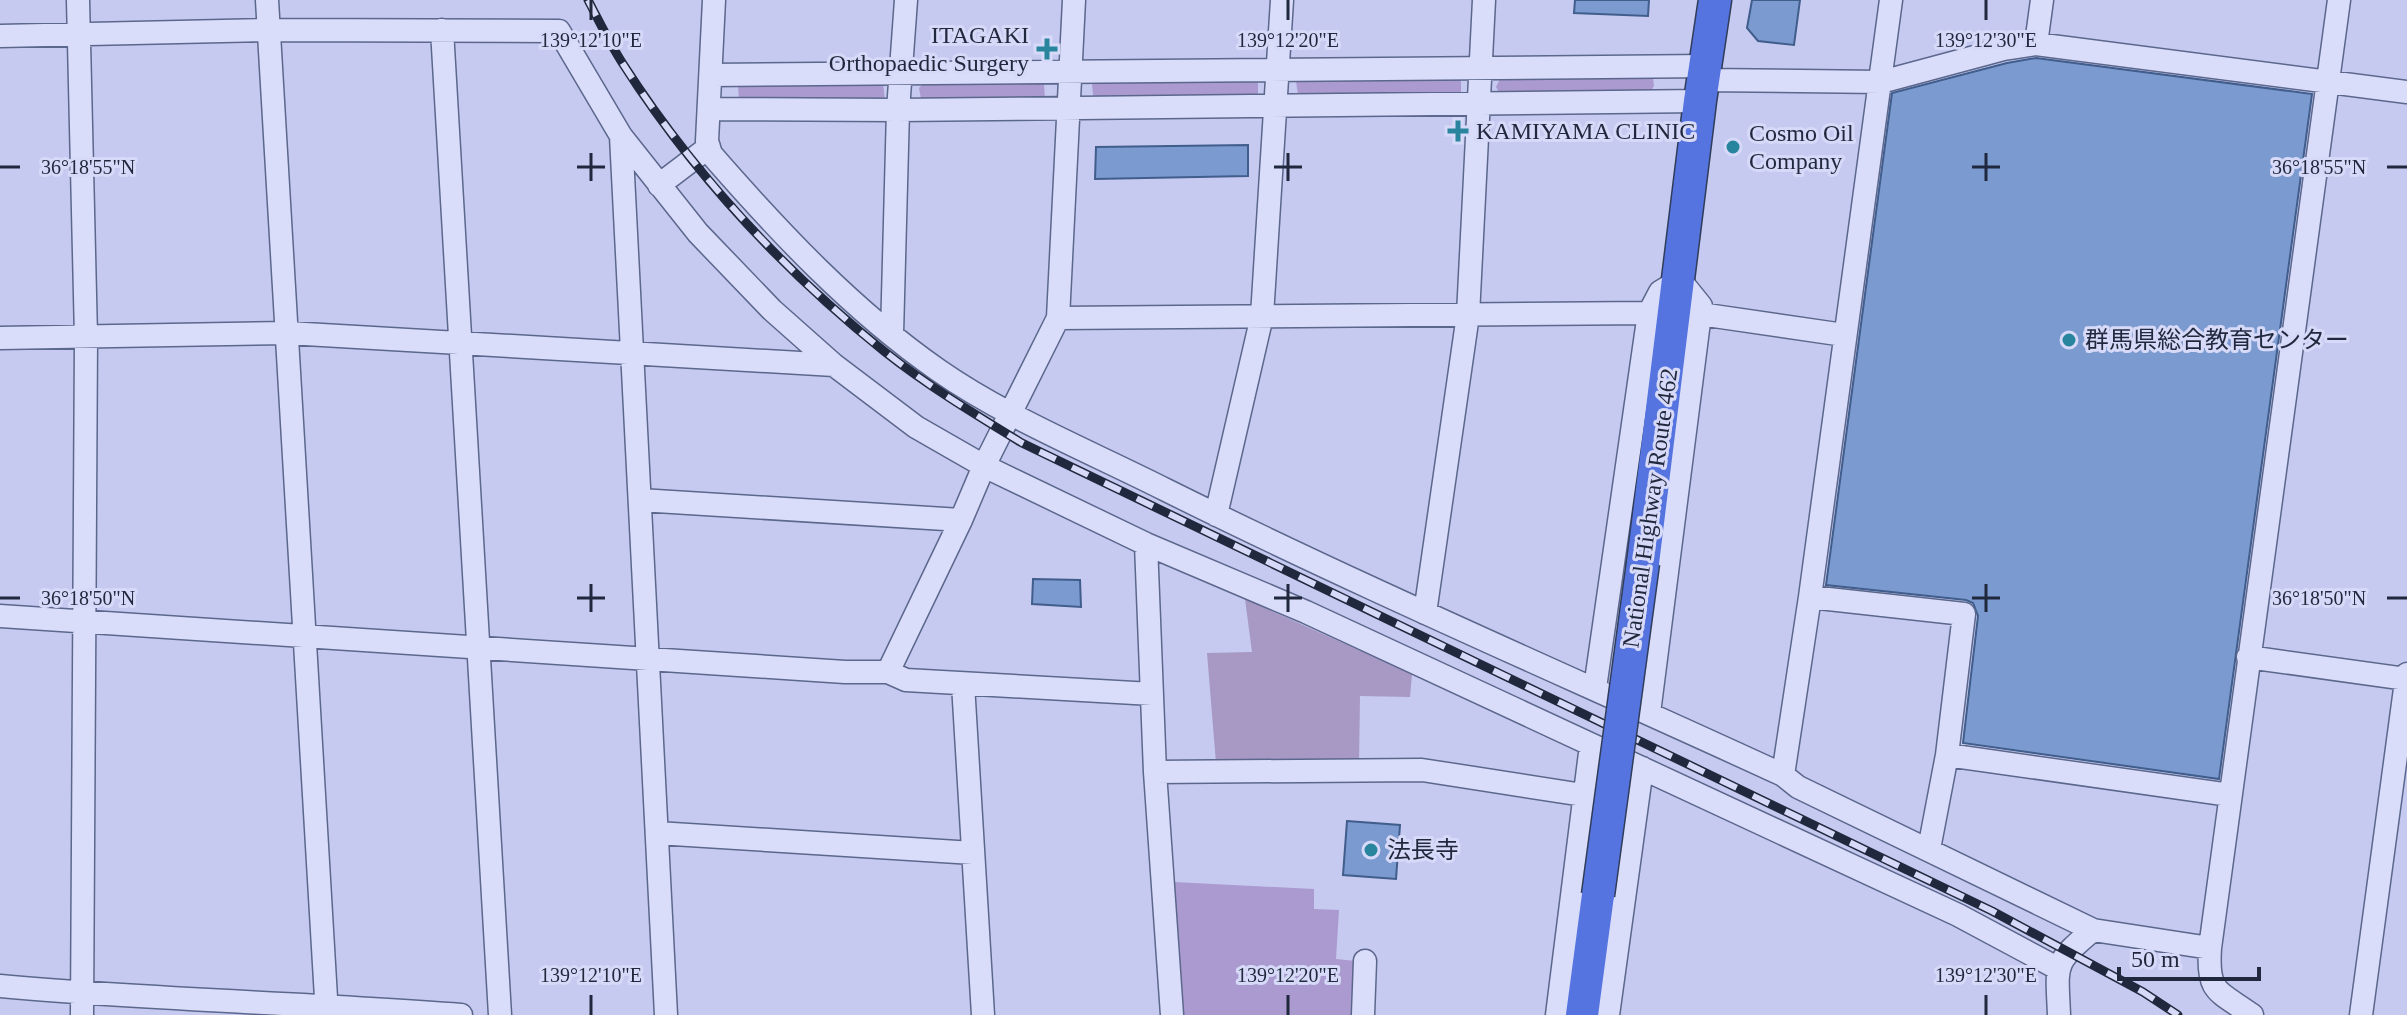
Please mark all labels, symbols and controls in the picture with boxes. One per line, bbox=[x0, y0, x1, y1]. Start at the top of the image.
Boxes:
place label: ITAGAKI Orthopaedic Surgery bbox=[829, 22, 1029, 76]
text: 139°12'10"E bbox=[540, 29, 642, 51]
text: 139°12'20"E bbox=[1237, 29, 1339, 51]
text: 139°12'30"E bbox=[1935, 29, 2037, 51]
marker: ITAGAKI Orthopaedic Surgery bbox=[1036, 38, 1058, 60]
place label: KAMIYAMA CLINIC bbox=[1476, 118, 1695, 144]
marker: KAMIYAMA CLINIC bbox=[1447, 120, 1469, 142]
place label: Cosmo Oil Company bbox=[1749, 120, 1854, 174]
marker: Cosmo Oil Company bbox=[1724, 138, 1742, 156]
text: 36°18'55"N bbox=[41, 156, 135, 178]
text: 36°18'55"N bbox=[2272, 156, 2366, 178]
place label: 群馬県総合教育センター bbox=[2085, 327, 2349, 353]
marker: 群馬県総合教育センター bbox=[2060, 331, 2078, 349]
street label: National Highway Route 462 bbox=[1618, 367, 1682, 649]
text: 36°18'50"N bbox=[41, 587, 135, 609]
text: 36°18'50"N bbox=[2272, 587, 2366, 609]
place label: 法長寺 bbox=[1387, 837, 1459, 863]
marker: 法長寺 bbox=[1362, 841, 1380, 859]
scale bar bbox=[2119, 931, 2259, 981]
text: 50 m bbox=[2131, 946, 2180, 972]
text: 139°12'10"E bbox=[540, 964, 642, 986]
text: 139°12'20"E bbox=[1237, 964, 1339, 986]
text: 139°12'30"E bbox=[1935, 964, 2037, 986]

